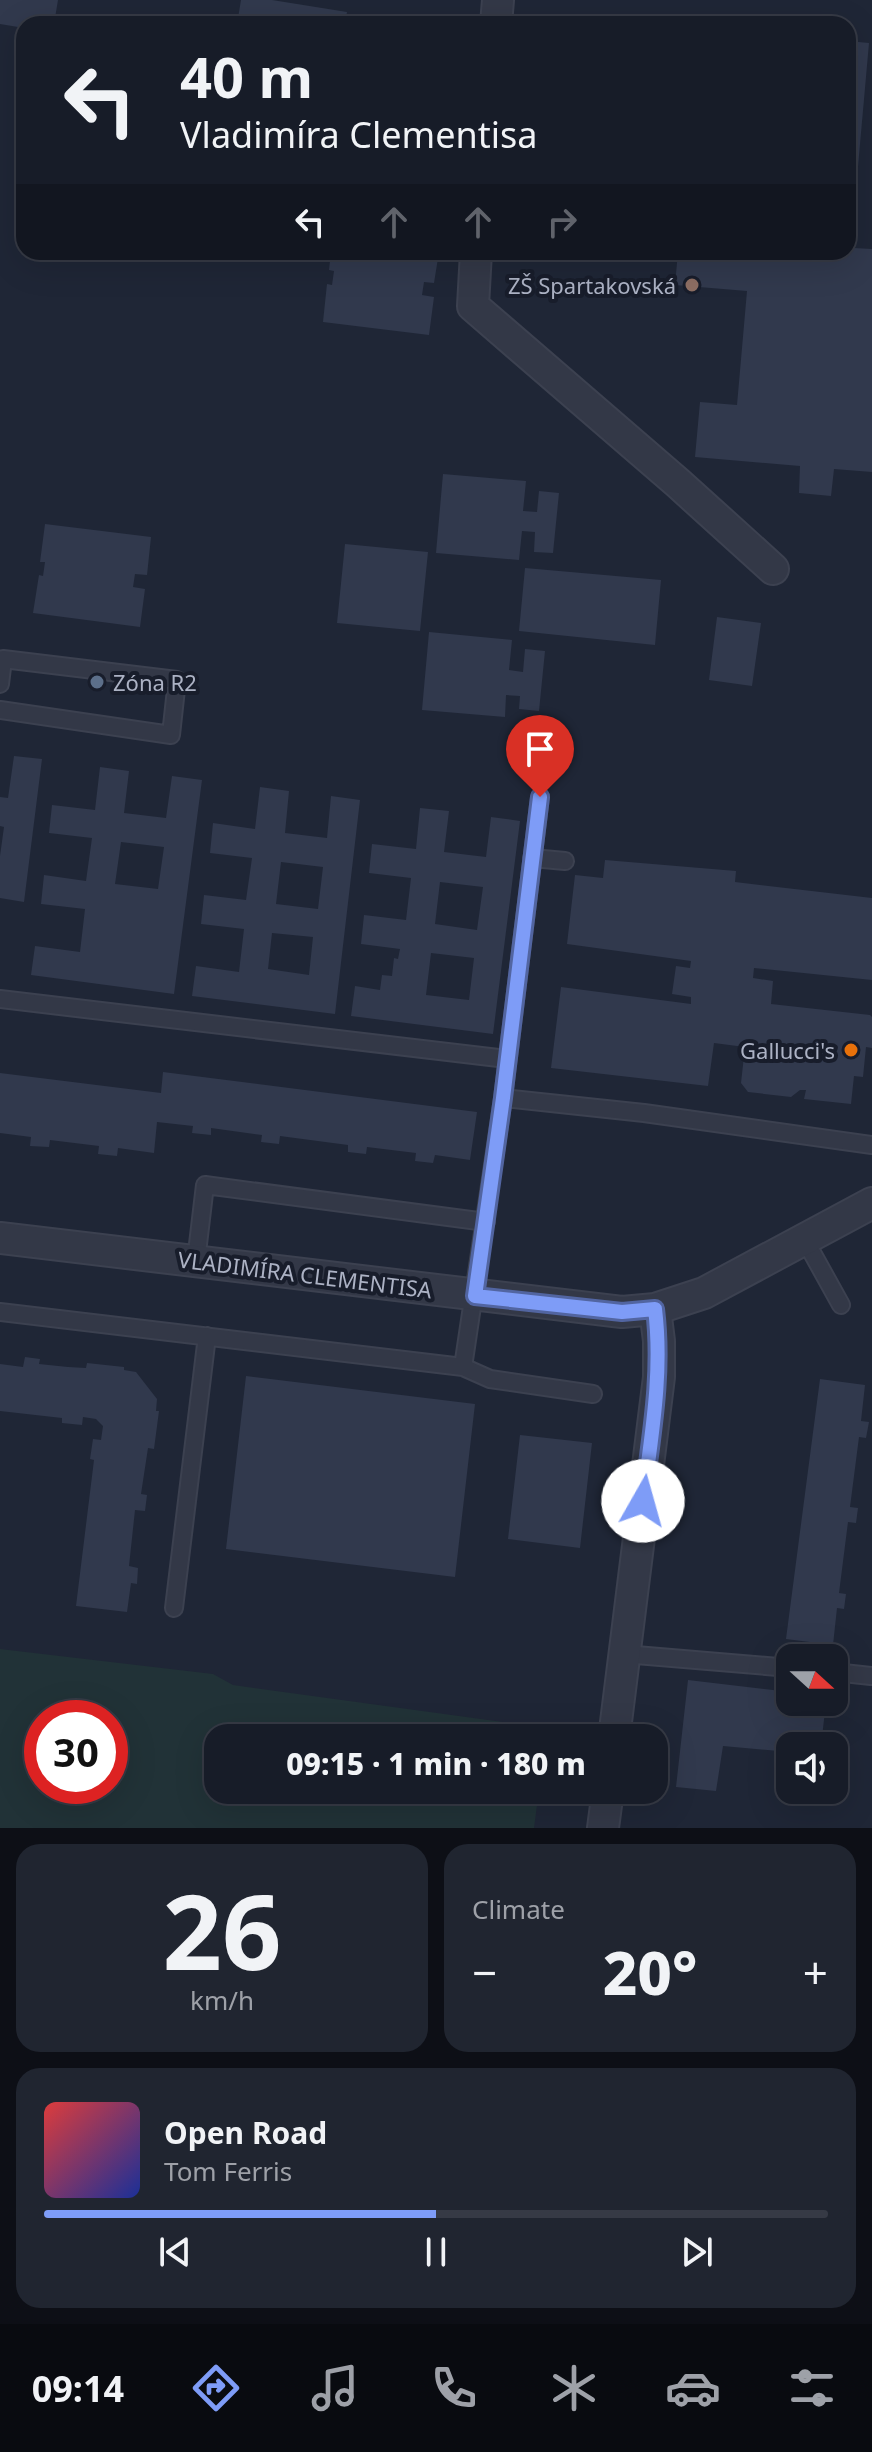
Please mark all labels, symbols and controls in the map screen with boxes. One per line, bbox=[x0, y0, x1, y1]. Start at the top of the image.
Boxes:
text: 40 m bbox=[180, 38, 313, 114]
icon: left bbox=[48, 48, 152, 152]
text: Vladimíra Clementisa bbox=[180, 110, 537, 159]
icon: left bbox=[288, 200, 332, 244]
icon: ahead bbox=[372, 200, 416, 244]
icon: ahead bbox=[456, 200, 500, 244]
icon: right bbox=[540, 200, 584, 244]
place label: ZŠ Spartakovská bbox=[508, 270, 676, 300]
marker: ZŠ Spartakovská bbox=[683, 276, 701, 294]
place label: Zóna R2 bbox=[113, 667, 197, 697]
marker: Zóna R2 bbox=[88, 673, 106, 691]
pin bbox=[506, 715, 574, 797]
icon: arrive bbox=[518, 727, 562, 771]
place label: Gallucci's bbox=[740, 1035, 835, 1065]
marker: Gallucci's bbox=[842, 1041, 860, 1059]
street label: VLADIMÍRA CLEMENTISA bbox=[176, 1244, 435, 1305]
position arrow bbox=[601, 1459, 685, 1543]
north arrow bbox=[776, 1644, 848, 1716]
map controls bbox=[776, 1644, 848, 1804]
speed limit sign: 30 bbox=[24, 1700, 128, 1804]
button: sound bbox=[776, 1732, 848, 1804]
text: 09:15 · 1 min · 180 m bbox=[286, 1743, 586, 1784]
text: 26 bbox=[163, 1859, 281, 2000]
text: Climate bbox=[472, 1891, 565, 1927]
text: 20° bbox=[603, 1931, 697, 2013]
text: − bbox=[472, 1942, 497, 2002]
text: + bbox=[803, 1942, 828, 2002]
text: km/h bbox=[190, 1982, 254, 2018]
text: Open Road bbox=[164, 2112, 327, 2153]
text: Tom Ferris bbox=[164, 2153, 292, 2189]
icon: previous bbox=[153, 2230, 197, 2274]
icon: pause bbox=[414, 2230, 458, 2274]
icon: next bbox=[675, 2230, 719, 2274]
icon: directions bbox=[188, 2360, 244, 2416]
icon: music bbox=[307, 2360, 363, 2416]
icon: phone bbox=[426, 2360, 482, 2416]
icon: climate bbox=[546, 2360, 602, 2416]
icon: car bbox=[665, 2360, 721, 2416]
icon: filters bbox=[784, 2360, 840, 2416]
text: 09:14 bbox=[32, 2364, 124, 2413]

